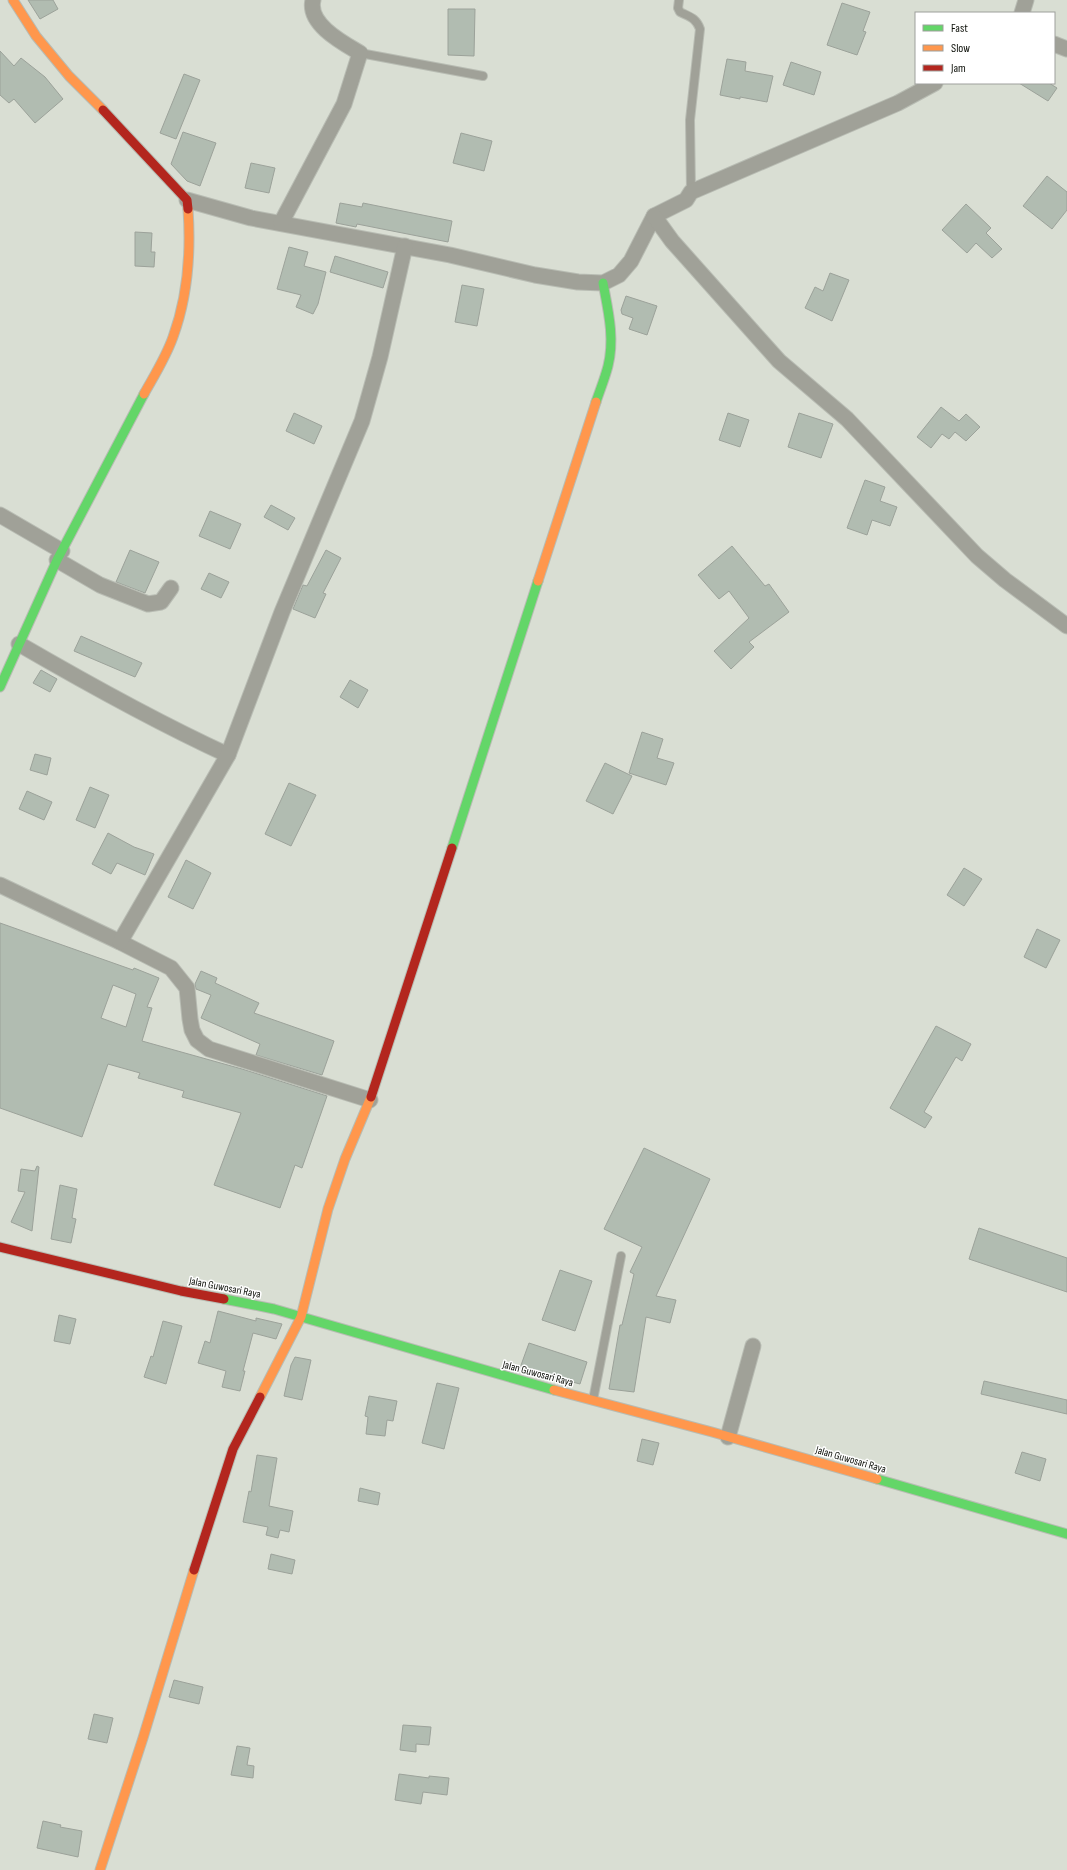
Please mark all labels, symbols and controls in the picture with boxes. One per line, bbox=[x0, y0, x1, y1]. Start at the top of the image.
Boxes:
legend bbox=[915, 12, 1055, 84]
text: Fast bbox=[951, 21, 968, 36]
text: Slow bbox=[951, 41, 970, 56]
text: Jam bbox=[950, 61, 966, 76]
street label: Jalan Guwosari Raya bbox=[187, 1274, 262, 1301]
street label: Jalan Guwosari Raya bbox=[500, 1358, 575, 1389]
street label: Jalan Guwosari Raya bbox=[813, 1443, 888, 1476]

